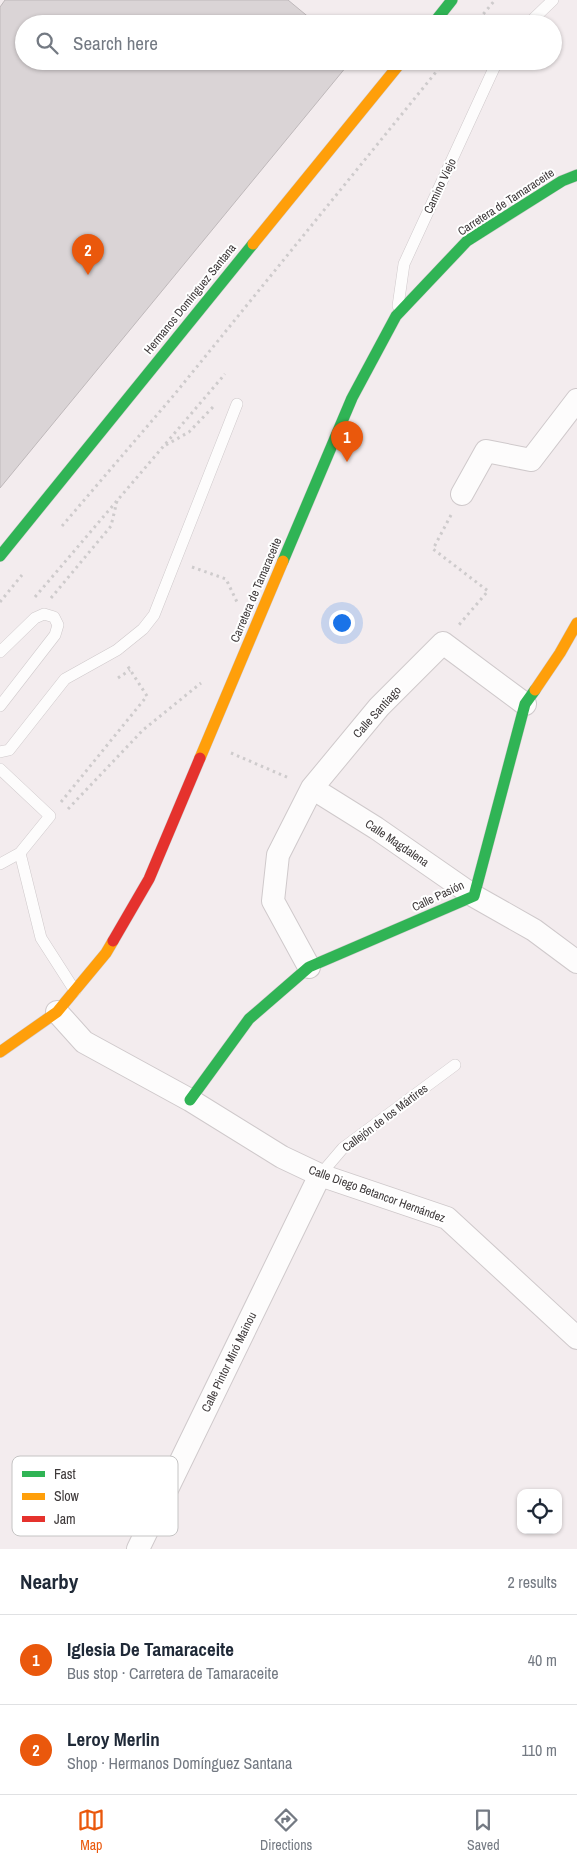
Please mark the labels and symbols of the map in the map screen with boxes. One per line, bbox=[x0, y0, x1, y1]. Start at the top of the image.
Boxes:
street label: Camino Viejo bbox=[420, 156, 460, 216]
street label: Carretera de Tamaraceite bbox=[455, 165, 557, 239]
pin: 2 bbox=[72, 234, 104, 275]
street label: Hermanos Domínguez Santana bbox=[140, 240, 240, 358]
pin: 1 bbox=[331, 421, 363, 462]
street label: Carretera de Tamaraceite bbox=[227, 535, 285, 645]
your location bbox=[329, 610, 355, 636]
street label: Calle Santiago bbox=[349, 683, 405, 741]
street label: Calle Magdalena bbox=[362, 816, 433, 871]
street label: Calle Pasión bbox=[409, 877, 467, 915]
street label: Callejón de los Mártires bbox=[339, 1080, 431, 1155]
street label: Calle Diego Betancor Hernández bbox=[306, 1162, 448, 1226]
street label: Calle Pintor Miró Mainou bbox=[198, 1309, 260, 1415]
legend bbox=[12, 1456, 178, 1536]
text: Fast bbox=[54, 1465, 76, 1483]
text: Slow bbox=[54, 1487, 80, 1505]
text: Jam bbox=[54, 1510, 76, 1528]

